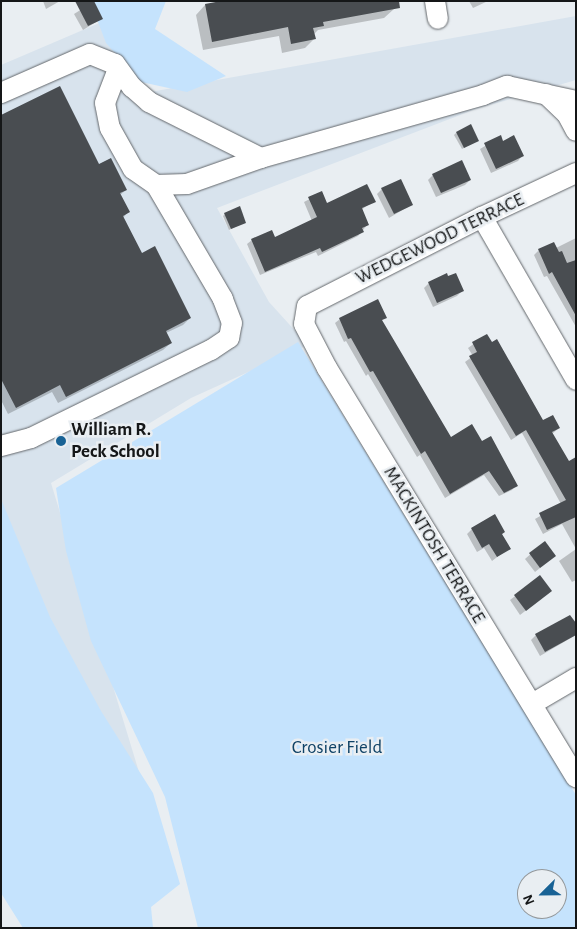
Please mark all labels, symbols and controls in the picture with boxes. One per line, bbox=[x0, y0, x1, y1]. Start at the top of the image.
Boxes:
street label: WEDGEWOOD TERRACE bbox=[352, 188, 528, 290]
place label: William R. Peck School bbox=[71, 419, 160, 463]
marker: William R. Peck School bbox=[55, 435, 67, 447]
street label: MACKINTOSH TERRACE bbox=[378, 462, 490, 628]
park label: Crosier Field bbox=[292, 737, 382, 759]
north arrow bbox=[517, 869, 567, 919]
text: N bbox=[521, 892, 537, 907]

